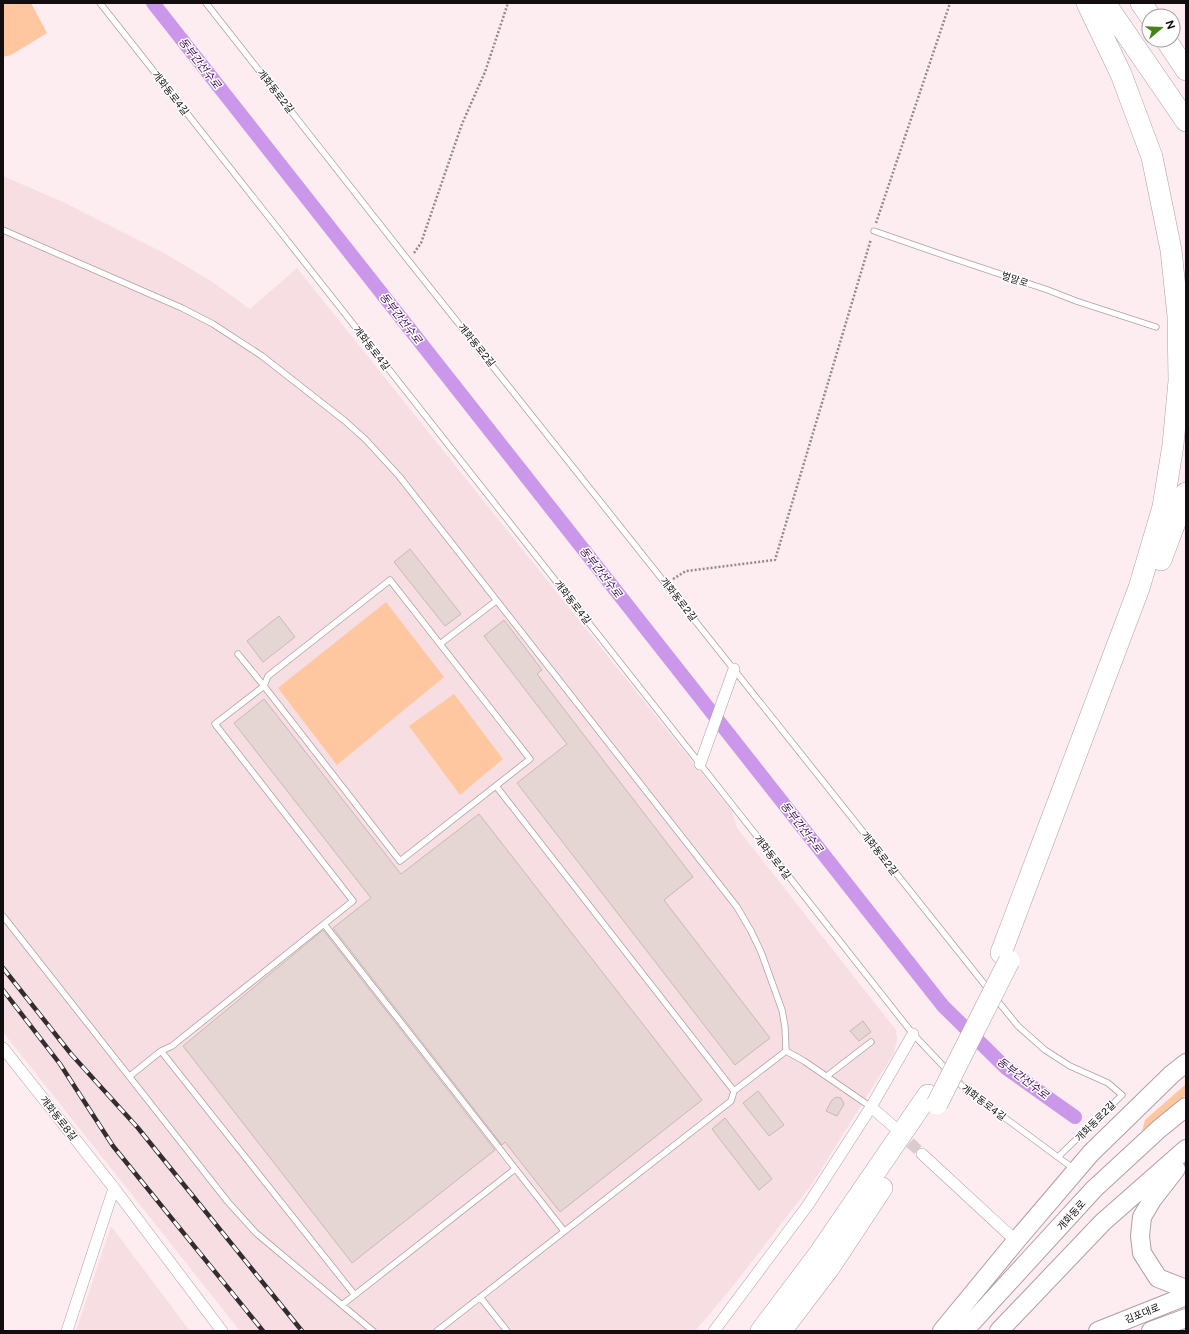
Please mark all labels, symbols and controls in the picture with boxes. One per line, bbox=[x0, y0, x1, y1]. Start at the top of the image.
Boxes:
north arrow bbox=[1141, 8, 1181, 48]
text: N bbox=[1163, 19, 1178, 31]
water label: 동부간선수로 bbox=[177, 35, 224, 91]
street label: 개화동로2길 bbox=[255, 67, 297, 115]
street label: 개화동로4길 bbox=[150, 69, 192, 117]
street label: 벌말로 bbox=[1000, 269, 1030, 289]
water label: 동부간선수로 bbox=[378, 290, 425, 346]
street label: 개화동로2길 bbox=[456, 321, 498, 369]
street label: 개화동로4길 bbox=[351, 324, 393, 372]
water label: 동부간선수로 bbox=[578, 544, 625, 600]
street label: 개화동로2길 bbox=[658, 575, 700, 623]
street label: 개화동로4길 bbox=[552, 578, 594, 626]
water label: 동부간선수로 bbox=[779, 799, 826, 855]
street label: 개화동로2길 bbox=[859, 829, 901, 877]
street label: 개화동로4길 bbox=[752, 833, 794, 881]
water label: 동부간선수로 bbox=[995, 1055, 1052, 1102]
street label: 개화동로4길 bbox=[960, 1081, 1008, 1123]
street label: 개화동로8길 bbox=[38, 1094, 80, 1142]
street label: 개화동로2길 bbox=[1072, 1098, 1118, 1144]
street label: 개화동로 bbox=[1054, 1197, 1088, 1233]
street label: 김포대로 bbox=[1123, 1301, 1161, 1325]

